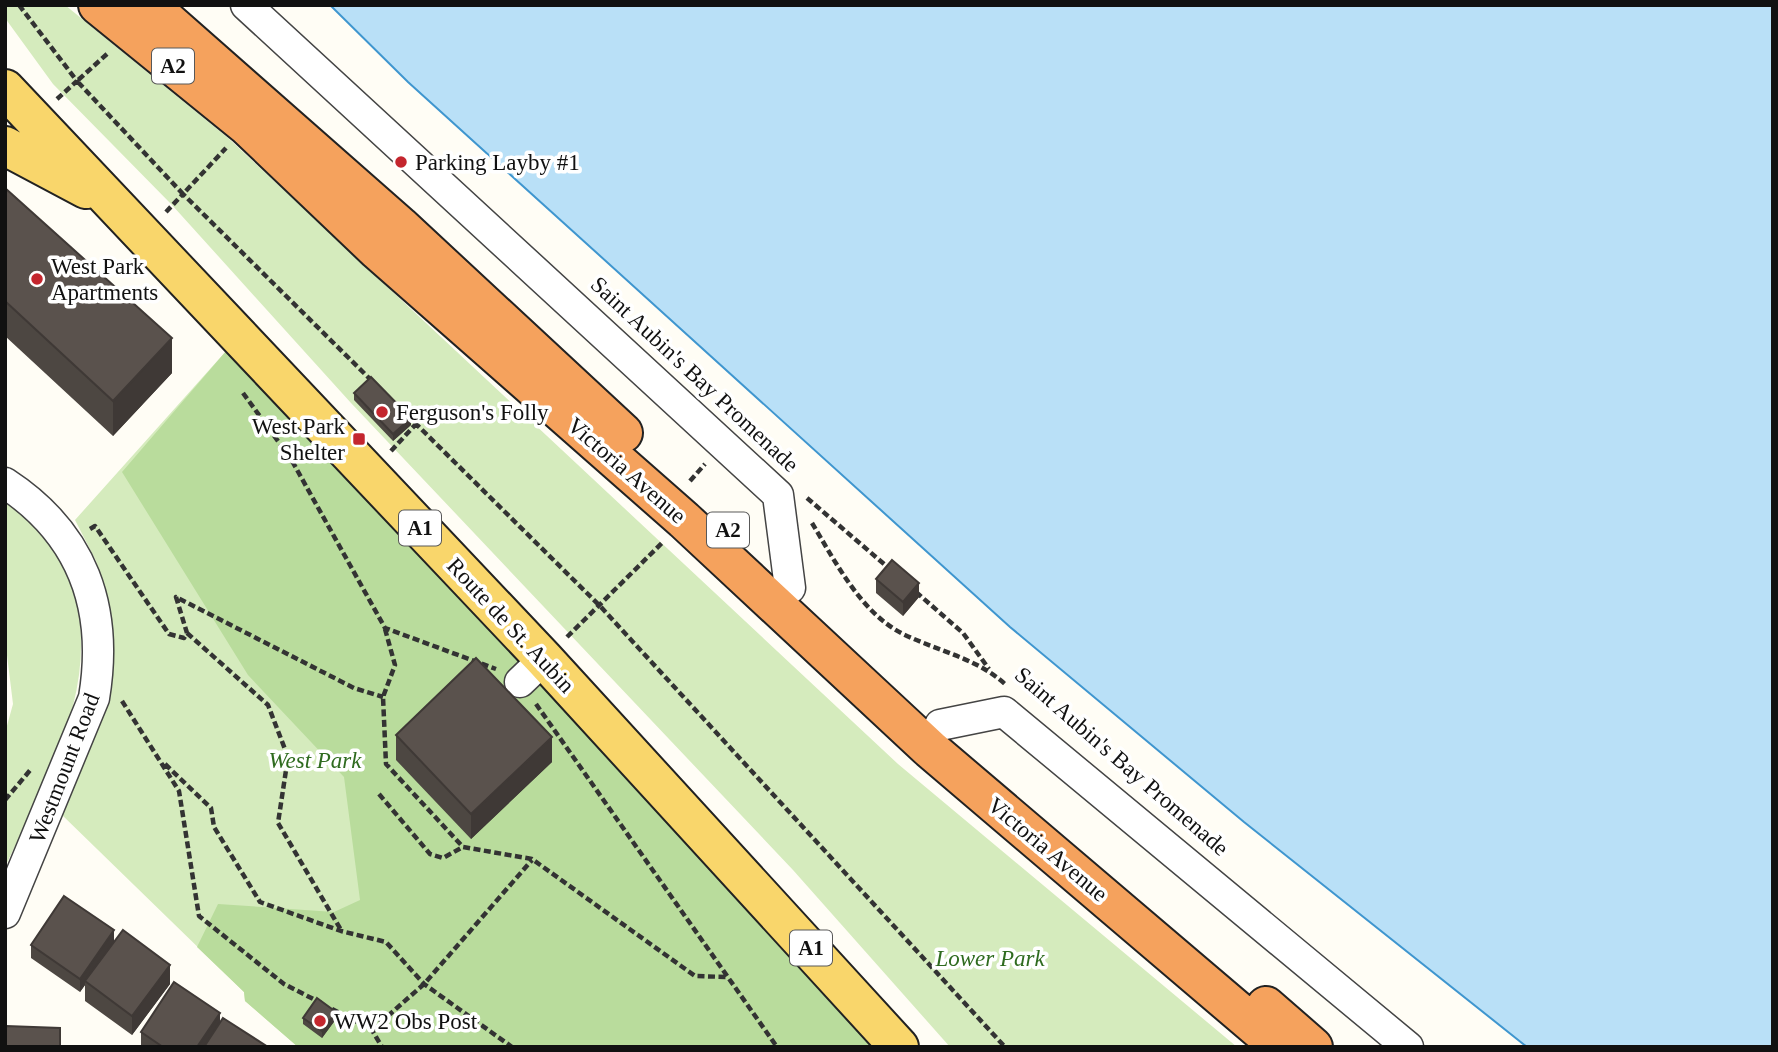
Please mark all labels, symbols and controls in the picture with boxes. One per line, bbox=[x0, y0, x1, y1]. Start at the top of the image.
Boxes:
road number: A2 bbox=[152, 48, 194, 84]
place label: Parking Layby #1 bbox=[415, 150, 580, 175]
marker: Parking Layby #1 bbox=[393, 154, 409, 170]
place label: West Park Apartments bbox=[51, 254, 158, 305]
marker: West Park Apartments bbox=[29, 271, 45, 287]
street label: Saint Aubin's Bay Promenade bbox=[586, 272, 804, 477]
place label: Ferguson's Folly bbox=[396, 400, 549, 425]
marker: Ferguson's Folly bbox=[374, 404, 390, 420]
street label: Victoria Avenue bbox=[563, 412, 691, 528]
place label: West Park Shelter bbox=[252, 414, 345, 465]
marker: West Park Shelter bbox=[351, 431, 367, 447]
road number: A1 bbox=[399, 510, 441, 546]
road number: A2 bbox=[707, 512, 749, 548]
street label: Route de St. Aubin bbox=[442, 553, 580, 698]
street label: Saint Aubin's Bay Promenade bbox=[1010, 662, 1233, 861]
street label: Westmount Road bbox=[24, 689, 105, 847]
park label: West Park bbox=[268, 748, 362, 773]
street label: Victoria Avenue bbox=[983, 792, 1113, 907]
road number: A1 bbox=[790, 930, 832, 965]
park label: Lower Park bbox=[934, 946, 1045, 971]
place label: WW2 Obs Post bbox=[334, 1009, 478, 1034]
marker: WW2 Obs Post bbox=[312, 1013, 328, 1029]

